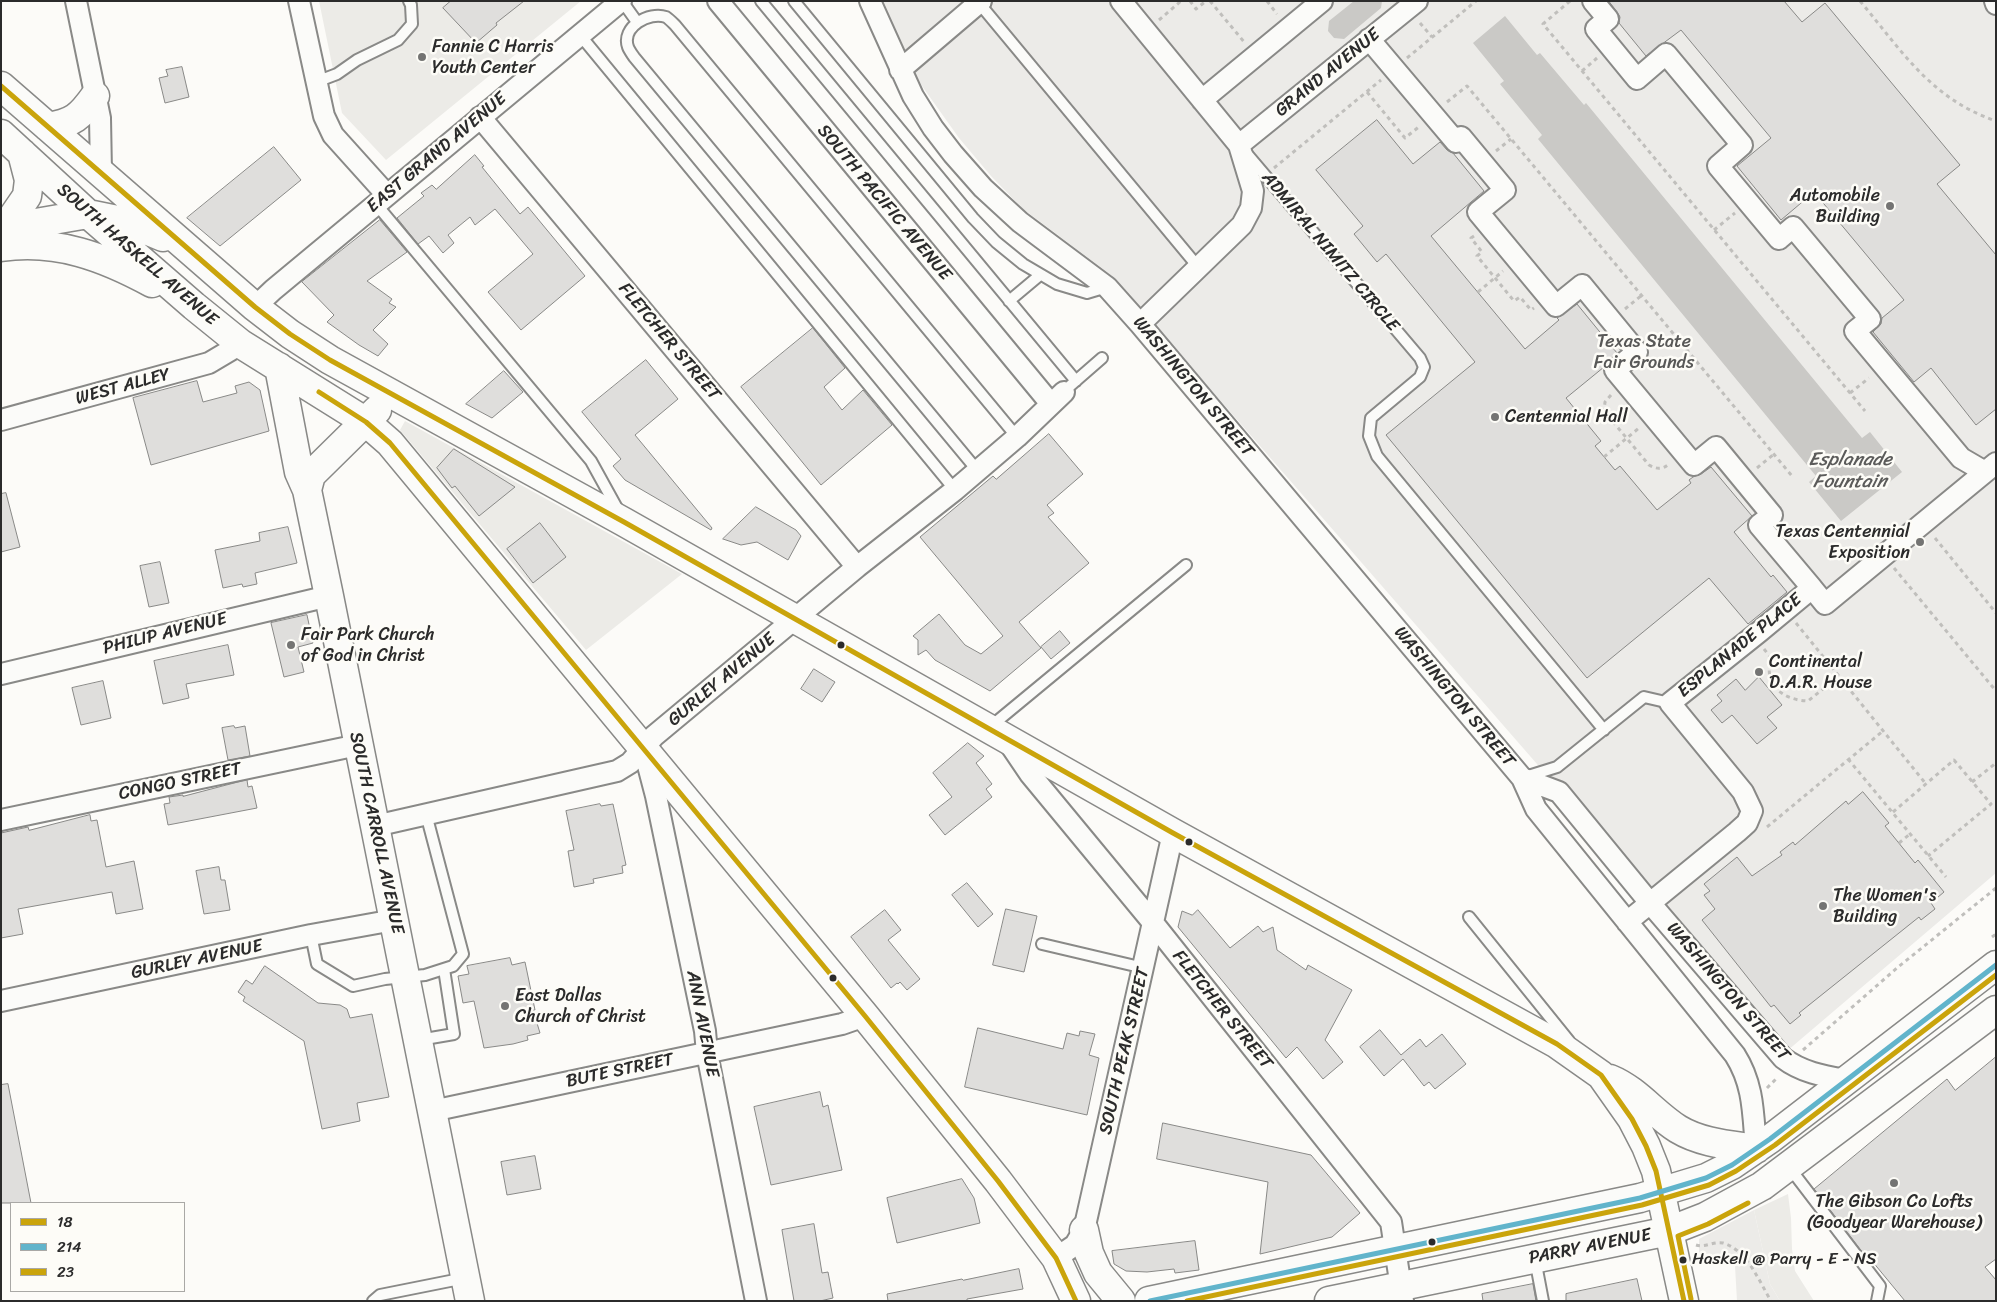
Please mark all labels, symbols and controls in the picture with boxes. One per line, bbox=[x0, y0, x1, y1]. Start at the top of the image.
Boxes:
street label: GRAND AVENUE bbox=[1271, 24, 1385, 122]
place label: Fannie C Harris Youth Center bbox=[432, 36, 553, 78]
marker: Fannie C Harris Youth Center bbox=[416, 51, 428, 63]
street label: EAST GRAND AVENUE bbox=[363, 88, 511, 218]
street label: SOUTH PACIFIC AVENUE bbox=[812, 120, 956, 286]
street label: ADMIRAL NIMITZ CIRCLE bbox=[1257, 168, 1403, 336]
street label: SOUTH HASKELL AVENUE bbox=[52, 179, 222, 331]
place label: Automobile Building bbox=[1790, 185, 1880, 228]
marker: Automobile Building bbox=[1884, 200, 1896, 212]
street label: FLETCHER STREET bbox=[613, 279, 725, 405]
street label: WASHINGTON STREET bbox=[1128, 312, 1258, 462]
park label: Texas State Fair Grounds bbox=[1594, 331, 1694, 374]
street label: WEST ALLEY bbox=[73, 364, 173, 410]
place label: Centennial Hall bbox=[1505, 406, 1628, 428]
marker: Centennial Hall bbox=[1489, 411, 1501, 423]
water label: Esplanade Fountain bbox=[1808, 449, 1892, 493]
place label: Texas Centennial Exposition bbox=[1775, 521, 1910, 564]
marker: Texas Centennial Exposition bbox=[1914, 536, 1926, 548]
street label: ESPLANADE PLACE bbox=[1674, 589, 1806, 703]
street label: PHILIP AVENUE bbox=[101, 608, 229, 660]
street label: WASHINGTON STREET bbox=[1389, 622, 1519, 772]
place label: Fair Park Church of God in Christ bbox=[301, 624, 435, 666]
street label: GURLEY AVENUE bbox=[664, 629, 780, 731]
marker: Fair Park Church of God in Christ bbox=[285, 639, 297, 651]
unlabelled marker bbox=[836, 640, 846, 650]
place label: Continental D.A.R. House bbox=[1769, 651, 1872, 694]
marker: Continental D.A.R. House bbox=[1753, 666, 1765, 678]
street label: SOUTH CARROLL AVENUE bbox=[344, 730, 408, 936]
street label: CONGO STREET bbox=[117, 758, 243, 806]
unlabelled marker bbox=[1184, 837, 1194, 847]
place label: The Women's Building bbox=[1833, 885, 1936, 928]
marker: The Women's Building bbox=[1817, 900, 1829, 912]
street label: WASHINGTON STREET bbox=[1662, 918, 1794, 1066]
street label: GURLEY AVENUE bbox=[129, 936, 265, 984]
street label: FLETCHER STREET bbox=[1167, 946, 1277, 1074]
street label: SOUTH PEAK STREET bbox=[1095, 965, 1155, 1137]
street label: ANN AVENUE bbox=[681, 969, 723, 1079]
unlabelled marker bbox=[828, 973, 838, 983]
place label: East Dallas Church of Christ bbox=[515, 985, 646, 1028]
marker: East Dallas Church of Christ bbox=[499, 1000, 511, 1012]
street label: BUTE STREET bbox=[564, 1049, 676, 1093]
marker: The Gibson Co Lofts (Goodyear Warehouse) bbox=[1888, 1177, 1900, 1189]
place label: The Gibson Co Lofts (Goodyear Warehouse) bbox=[1806, 1191, 1982, 1234]
legend bbox=[10, 1202, 185, 1292]
text: 18 bbox=[57, 1209, 72, 1235]
street label: PARRY AVENUE bbox=[1527, 1225, 1653, 1269]
text: 214 bbox=[57, 1234, 81, 1260]
unlabelled marker bbox=[1427, 1237, 1437, 1247]
place label: Haskell @ Parry - E - NS bbox=[1692, 1250, 1877, 1270]
marker: Haskell @ Parry - E - NS bbox=[1678, 1255, 1688, 1265]
text: 23 bbox=[57, 1259, 74, 1285]

